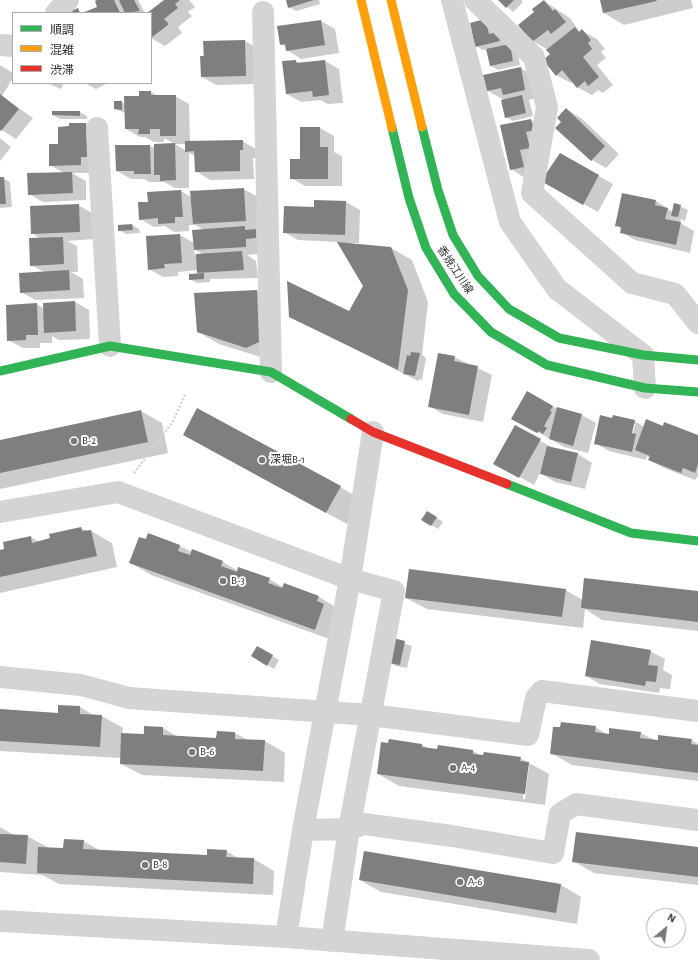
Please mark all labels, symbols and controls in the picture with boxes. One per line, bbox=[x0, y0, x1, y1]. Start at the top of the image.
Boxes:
legend bbox=[12, 12, 152, 84]
text: 順調 bbox=[50, 24, 74, 36]
text: 混雑 bbox=[50, 44, 74, 56]
text: 渋滞 bbox=[50, 64, 74, 76]
street label: 香焼江川線 bbox=[434, 244, 476, 296]
place label: B-2 bbox=[82, 434, 96, 448]
marker: B-2 bbox=[69, 436, 79, 446]
place label: 深堀B-1 bbox=[270, 453, 305, 467]
marker: 深堀B-1 bbox=[257, 455, 267, 465]
place label: B-3 bbox=[231, 574, 245, 588]
marker: B-3 bbox=[218, 576, 228, 586]
place label: B-6 bbox=[200, 745, 214, 759]
marker: B-6 bbox=[187, 747, 197, 757]
place label: A-4 bbox=[461, 761, 475, 775]
marker: A-4 bbox=[448, 763, 458, 773]
place label: B-8 bbox=[153, 858, 167, 872]
marker: B-8 bbox=[140, 860, 150, 870]
place label: A-6 bbox=[468, 875, 482, 889]
marker: A-6 bbox=[455, 877, 465, 887]
north arrow bbox=[646, 908, 686, 948]
text: N bbox=[666, 911, 678, 925]

